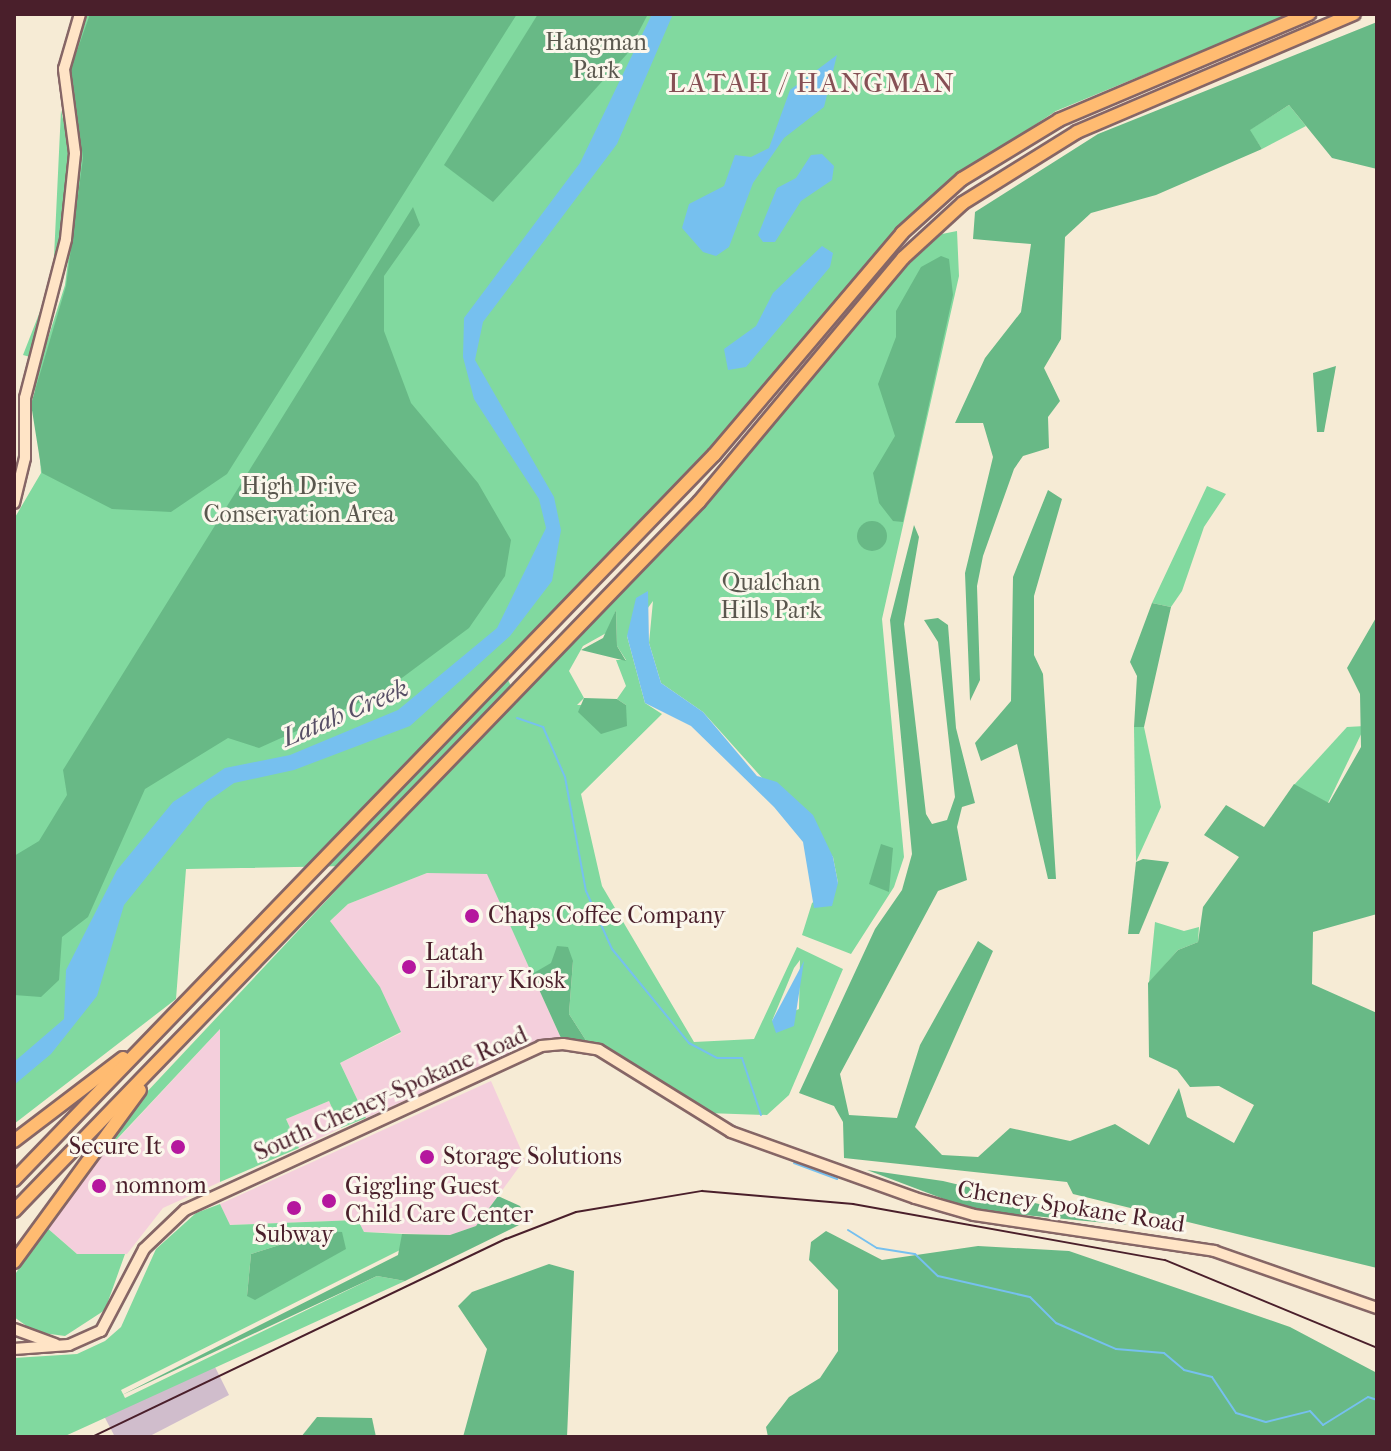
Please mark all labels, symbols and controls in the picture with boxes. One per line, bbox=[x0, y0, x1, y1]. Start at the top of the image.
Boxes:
park label: Hangman Park bbox=[545, 29, 647, 85]
district label: LATAH / HANGMAN bbox=[668, 66, 956, 100]
park label: High Drive Conservation Area bbox=[203, 473, 395, 529]
park label: Qualchan Hills Park bbox=[720, 569, 822, 625]
water label: Latah Creek bbox=[277, 672, 413, 754]
place label: Chaps Coffee Company bbox=[488, 902, 725, 930]
marker: Chaps Coffee Company bbox=[463, 907, 481, 925]
place label: Latah Library Kiosk bbox=[425, 939, 566, 995]
marker: Latah Library Kiosk bbox=[400, 958, 418, 976]
street label: South Cheney-Spokane Road bbox=[250, 1021, 532, 1167]
place label: Secure It bbox=[69, 1133, 162, 1161]
marker: Secure It bbox=[169, 1138, 187, 1156]
place label: Storage Solutions bbox=[443, 1143, 622, 1171]
marker: Storage Solutions bbox=[418, 1148, 436, 1166]
place label: nomnom bbox=[115, 1172, 207, 1200]
place label: Giggling Guest Child Care Center bbox=[345, 1173, 533, 1229]
street label: Cheney Spokane Road bbox=[955, 1175, 1187, 1239]
marker: nomnom bbox=[90, 1177, 108, 1195]
marker: Giggling Guest Child Care Center bbox=[320, 1192, 338, 1210]
marker: Subway bbox=[285, 1199, 303, 1217]
place label: Subway bbox=[255, 1221, 333, 1249]

